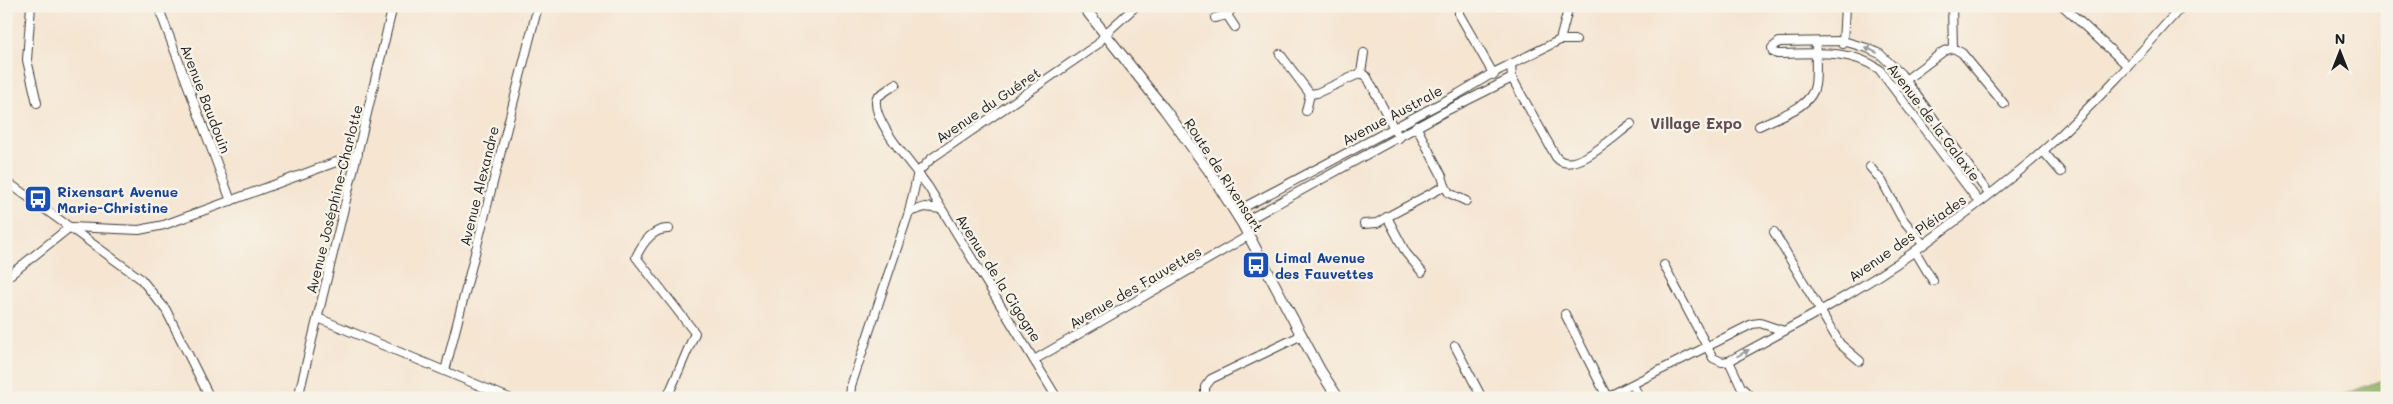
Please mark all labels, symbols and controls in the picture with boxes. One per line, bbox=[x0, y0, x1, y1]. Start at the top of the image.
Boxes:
north arrow bbox=[2316, 28, 2366, 78]
text: N bbox=[2335, 29, 2345, 48]
street label: Avenue Baudouin bbox=[177, 42, 235, 156]
one-way arrow bbox=[1864, 45, 1878, 53]
street label: Avenue de la Galaxie bbox=[1883, 59, 1985, 185]
street label: Avenue du Guéret bbox=[932, 63, 1044, 147]
street label: Avenue Australe bbox=[1338, 81, 1446, 149]
street label: Avenue Joséphine-Charlotte bbox=[301, 103, 367, 295]
district label: Village Expo bbox=[1650, 113, 1742, 133]
street label: Route de Rixensart bbox=[1180, 115, 1268, 235]
street label: Avenue Alexandre bbox=[455, 124, 503, 248]
place label: Rixensart Avenue Marie-Christine bbox=[57, 182, 178, 217]
bus stop icon: Rixensart Avenue Marie-Christine bbox=[23, 184, 53, 214]
street label: Avenue des Pléiades bbox=[1844, 190, 1970, 286]
street label: Avenue de la Cigogne bbox=[952, 211, 1046, 345]
street label: Avenue des Fauvettes bbox=[1065, 241, 1205, 333]
place label: Limal Avenue des Fauvettes bbox=[1275, 248, 1374, 283]
bus stop icon: Limal Avenue des Fauvettes bbox=[1241, 250, 1271, 280]
one-way arrow bbox=[1737, 349, 1750, 358]

